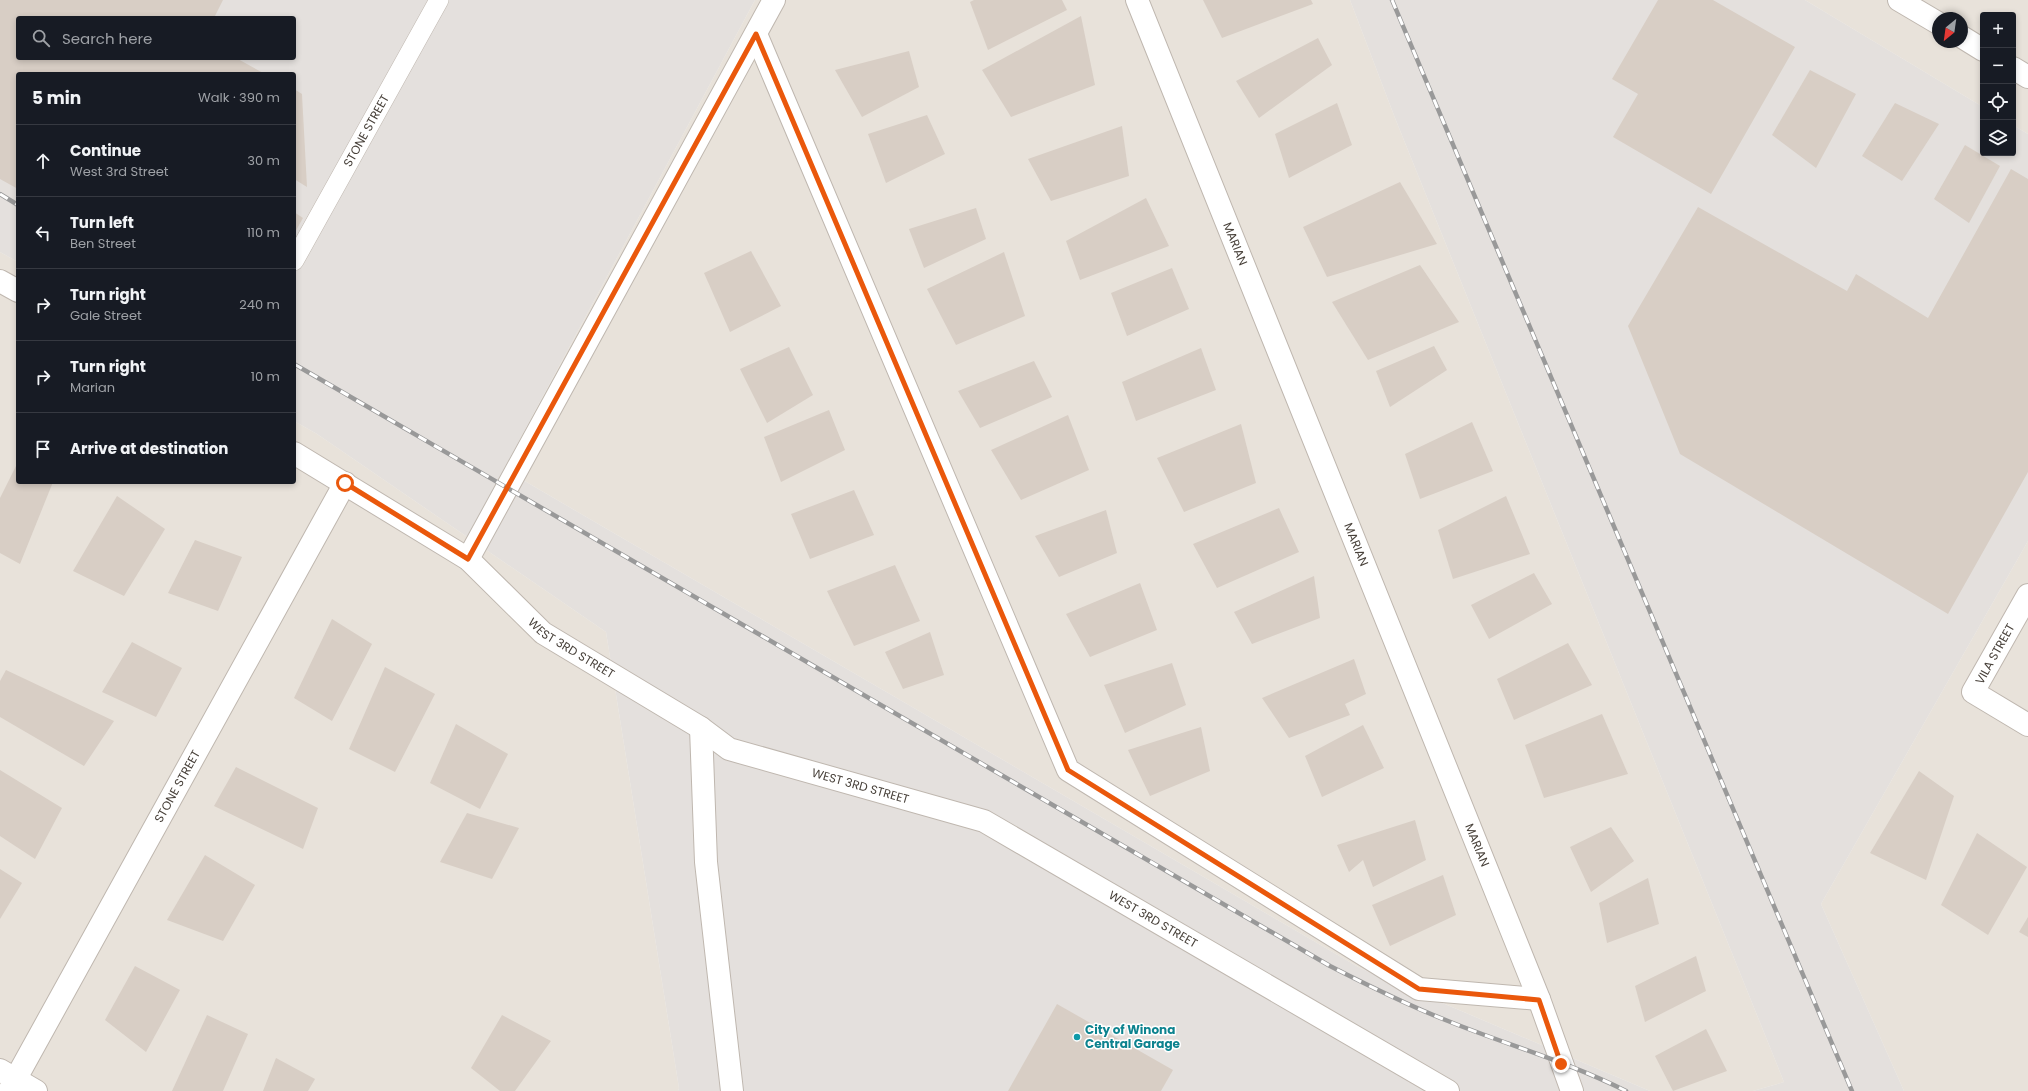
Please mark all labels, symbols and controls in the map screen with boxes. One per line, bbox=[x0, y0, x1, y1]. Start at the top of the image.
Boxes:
north arrow bbox=[1932, 12, 1968, 48]
map controls bbox=[1980, 12, 2016, 156]
button: + bbox=[1980, 12, 2016, 48]
search box bbox=[16, 16, 296, 60]
icon: search bbox=[30, 27, 52, 49]
text: Search here bbox=[62, 28, 152, 49]
button: − bbox=[1980, 48, 2016, 84]
button: locate bbox=[1980, 84, 2016, 120]
text: 5 min bbox=[32, 86, 81, 110]
text: Walk · 390 m bbox=[198, 88, 280, 107]
street label: STONE STREET bbox=[339, 91, 393, 170]
button: layers bbox=[1980, 120, 2016, 156]
text: Continue bbox=[70, 140, 141, 161]
icon: ahead bbox=[32, 150, 54, 172]
text: 30 m bbox=[247, 151, 280, 170]
text: West 3rd Street bbox=[70, 162, 169, 181]
text: Turn left bbox=[70, 212, 134, 233]
street label: MARIAN bbox=[1219, 220, 1252, 268]
icon: left bbox=[32, 222, 54, 244]
text: 110 m bbox=[247, 223, 280, 242]
text: Ben Street bbox=[70, 234, 136, 253]
text: Turn right bbox=[70, 284, 146, 305]
icon: right bbox=[32, 294, 54, 316]
text: 240 m bbox=[239, 295, 280, 314]
text: Gale Street bbox=[70, 306, 142, 325]
text: Turn right bbox=[70, 356, 146, 377]
icon: right bbox=[32, 366, 54, 388]
text: 10 m bbox=[251, 367, 280, 386]
text: Marian bbox=[70, 378, 115, 397]
icon: arrive bbox=[32, 438, 54, 460]
text: Arrive at destination bbox=[70, 438, 228, 459]
route start bbox=[336, 474, 354, 492]
street label: MARIAN bbox=[1340, 520, 1373, 569]
street label: WEST 3RD STREET bbox=[524, 614, 618, 682]
street label: VILA STREET bbox=[1971, 620, 2019, 687]
street label: STONE STREET bbox=[150, 746, 204, 825]
street label: WEST 3RD STREET bbox=[810, 764, 912, 808]
street label: MARIAN bbox=[1461, 821, 1494, 869]
street label: WEST 3RD STREET bbox=[1106, 886, 1201, 952]
place label: City of Winona Central Garage bbox=[1085, 1021, 1181, 1052]
marker: City of Winona Central Garage bbox=[1072, 1032, 1082, 1042]
route end bbox=[1552, 1055, 1570, 1073]

